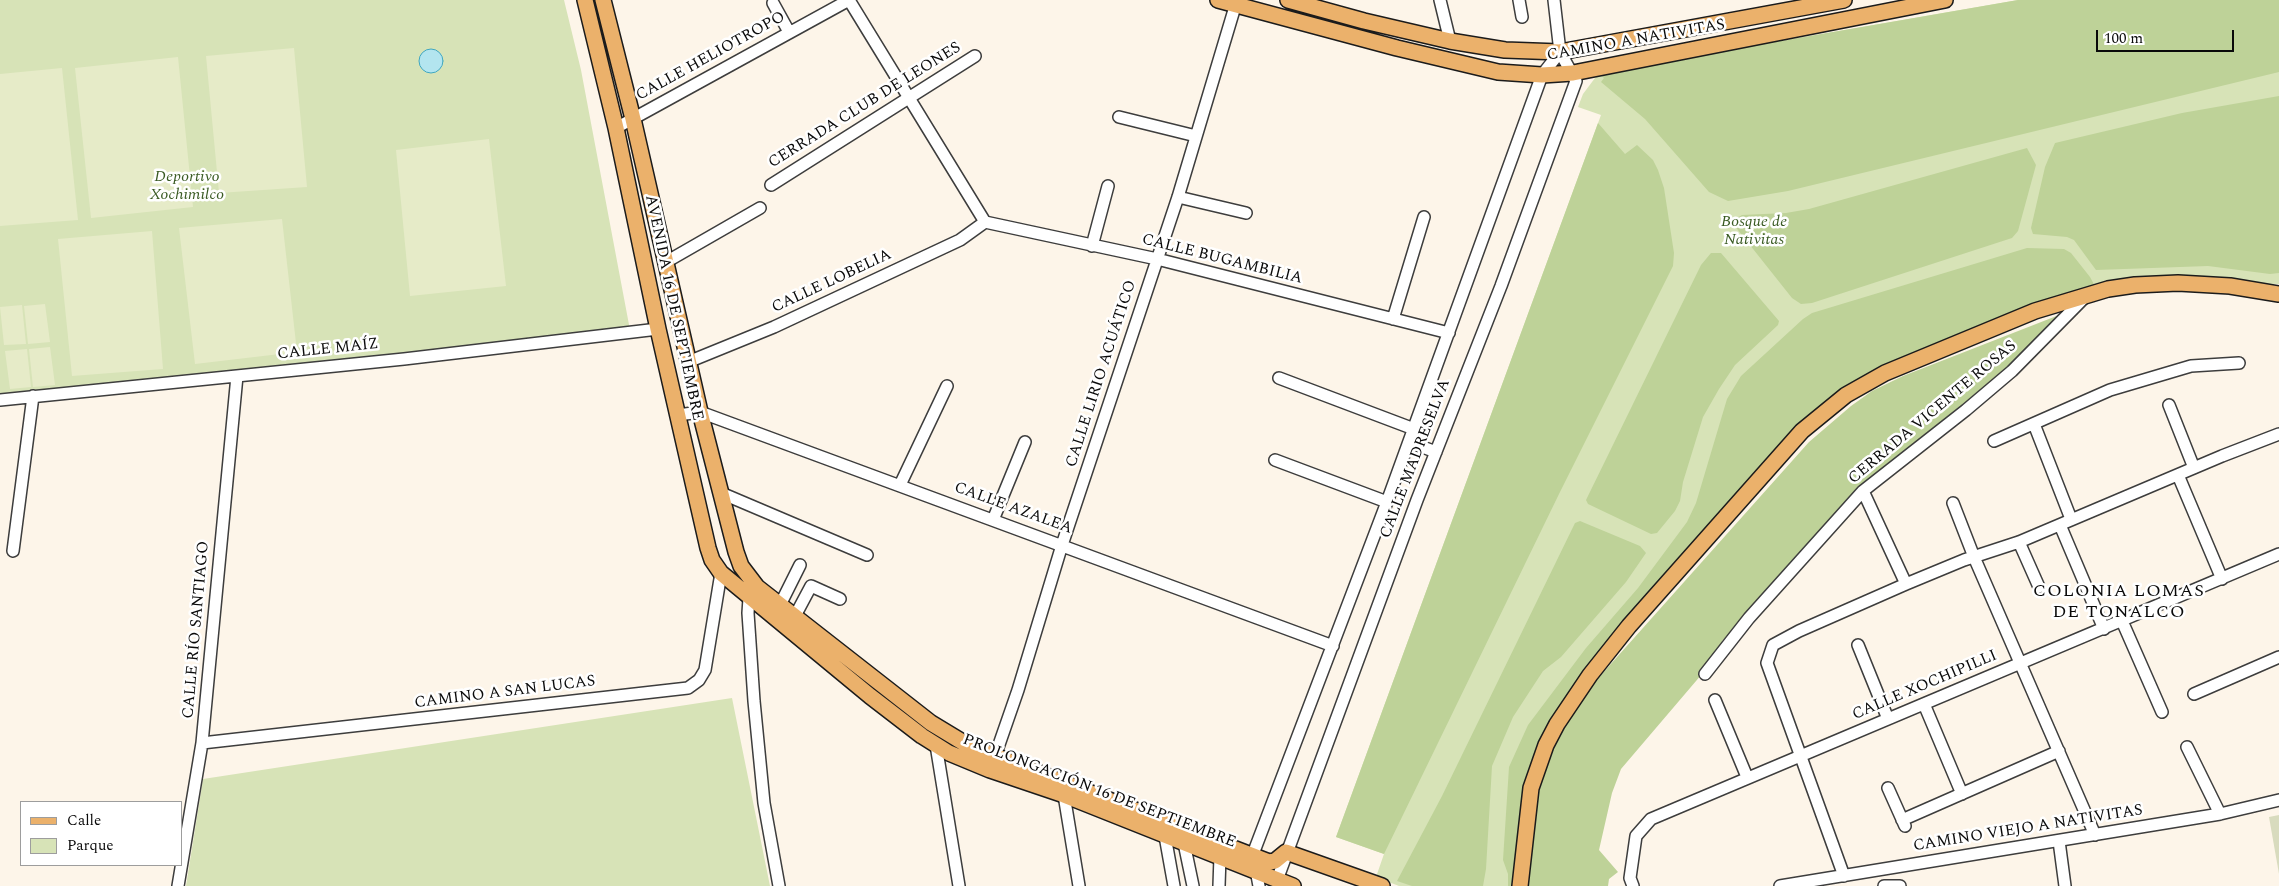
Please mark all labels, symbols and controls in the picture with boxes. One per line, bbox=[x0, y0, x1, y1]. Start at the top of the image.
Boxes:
street label: CALLE HELIOTROPO bbox=[633, 8, 789, 106]
street label: CAMINO A NATIVITAS bbox=[1546, 16, 1726, 66]
scale bar bbox=[2099, 20, 2236, 52]
text: 100 m bbox=[2104, 27, 2143, 50]
street label: CERRADA CLUB DE LEONES bbox=[765, 39, 965, 173]
park label: Deportivo Xochimilco bbox=[150, 168, 224, 206]
street label: AVENIDA 16 DE SEPTIEMBRE bbox=[640, 193, 706, 423]
park label: Bosque de Nativitas bbox=[1721, 213, 1787, 251]
street label: CALLE BUGAMBILIA bbox=[1140, 231, 1304, 289]
street label: CALLE LOBELIA bbox=[769, 246, 895, 318]
street label: CALLE LIRIO ACUÁTICO bbox=[1063, 278, 1141, 470]
street label: CALLE MAÍZ bbox=[276, 335, 380, 365]
street label: CERRADA VICENTE ROSAS bbox=[1845, 337, 2021, 489]
street label: CALLE MADRESELVA bbox=[1377, 377, 1455, 541]
street label: CALLE AZALEA bbox=[951, 479, 1075, 539]
street label: CALLE RÍO SANTIAGO bbox=[180, 540, 214, 720]
district label: COLONIA LOMAS DE TONALCO bbox=[2031, 581, 2207, 624]
street label: CALLE XOCHIPILLI bbox=[1850, 647, 2000, 725]
street label: CAMINO A SAN LUCAS bbox=[414, 672, 596, 714]
street label: PROLONGACIÓN 16 DE SEPTIEMBRE bbox=[960, 731, 1238, 853]
legend bbox=[20, 801, 182, 866]
street label: CAMINO VIEJO A NATIVITAS bbox=[1912, 801, 2144, 857]
text: Calle bbox=[67, 809, 101, 832]
text: Parque bbox=[67, 834, 114, 857]

